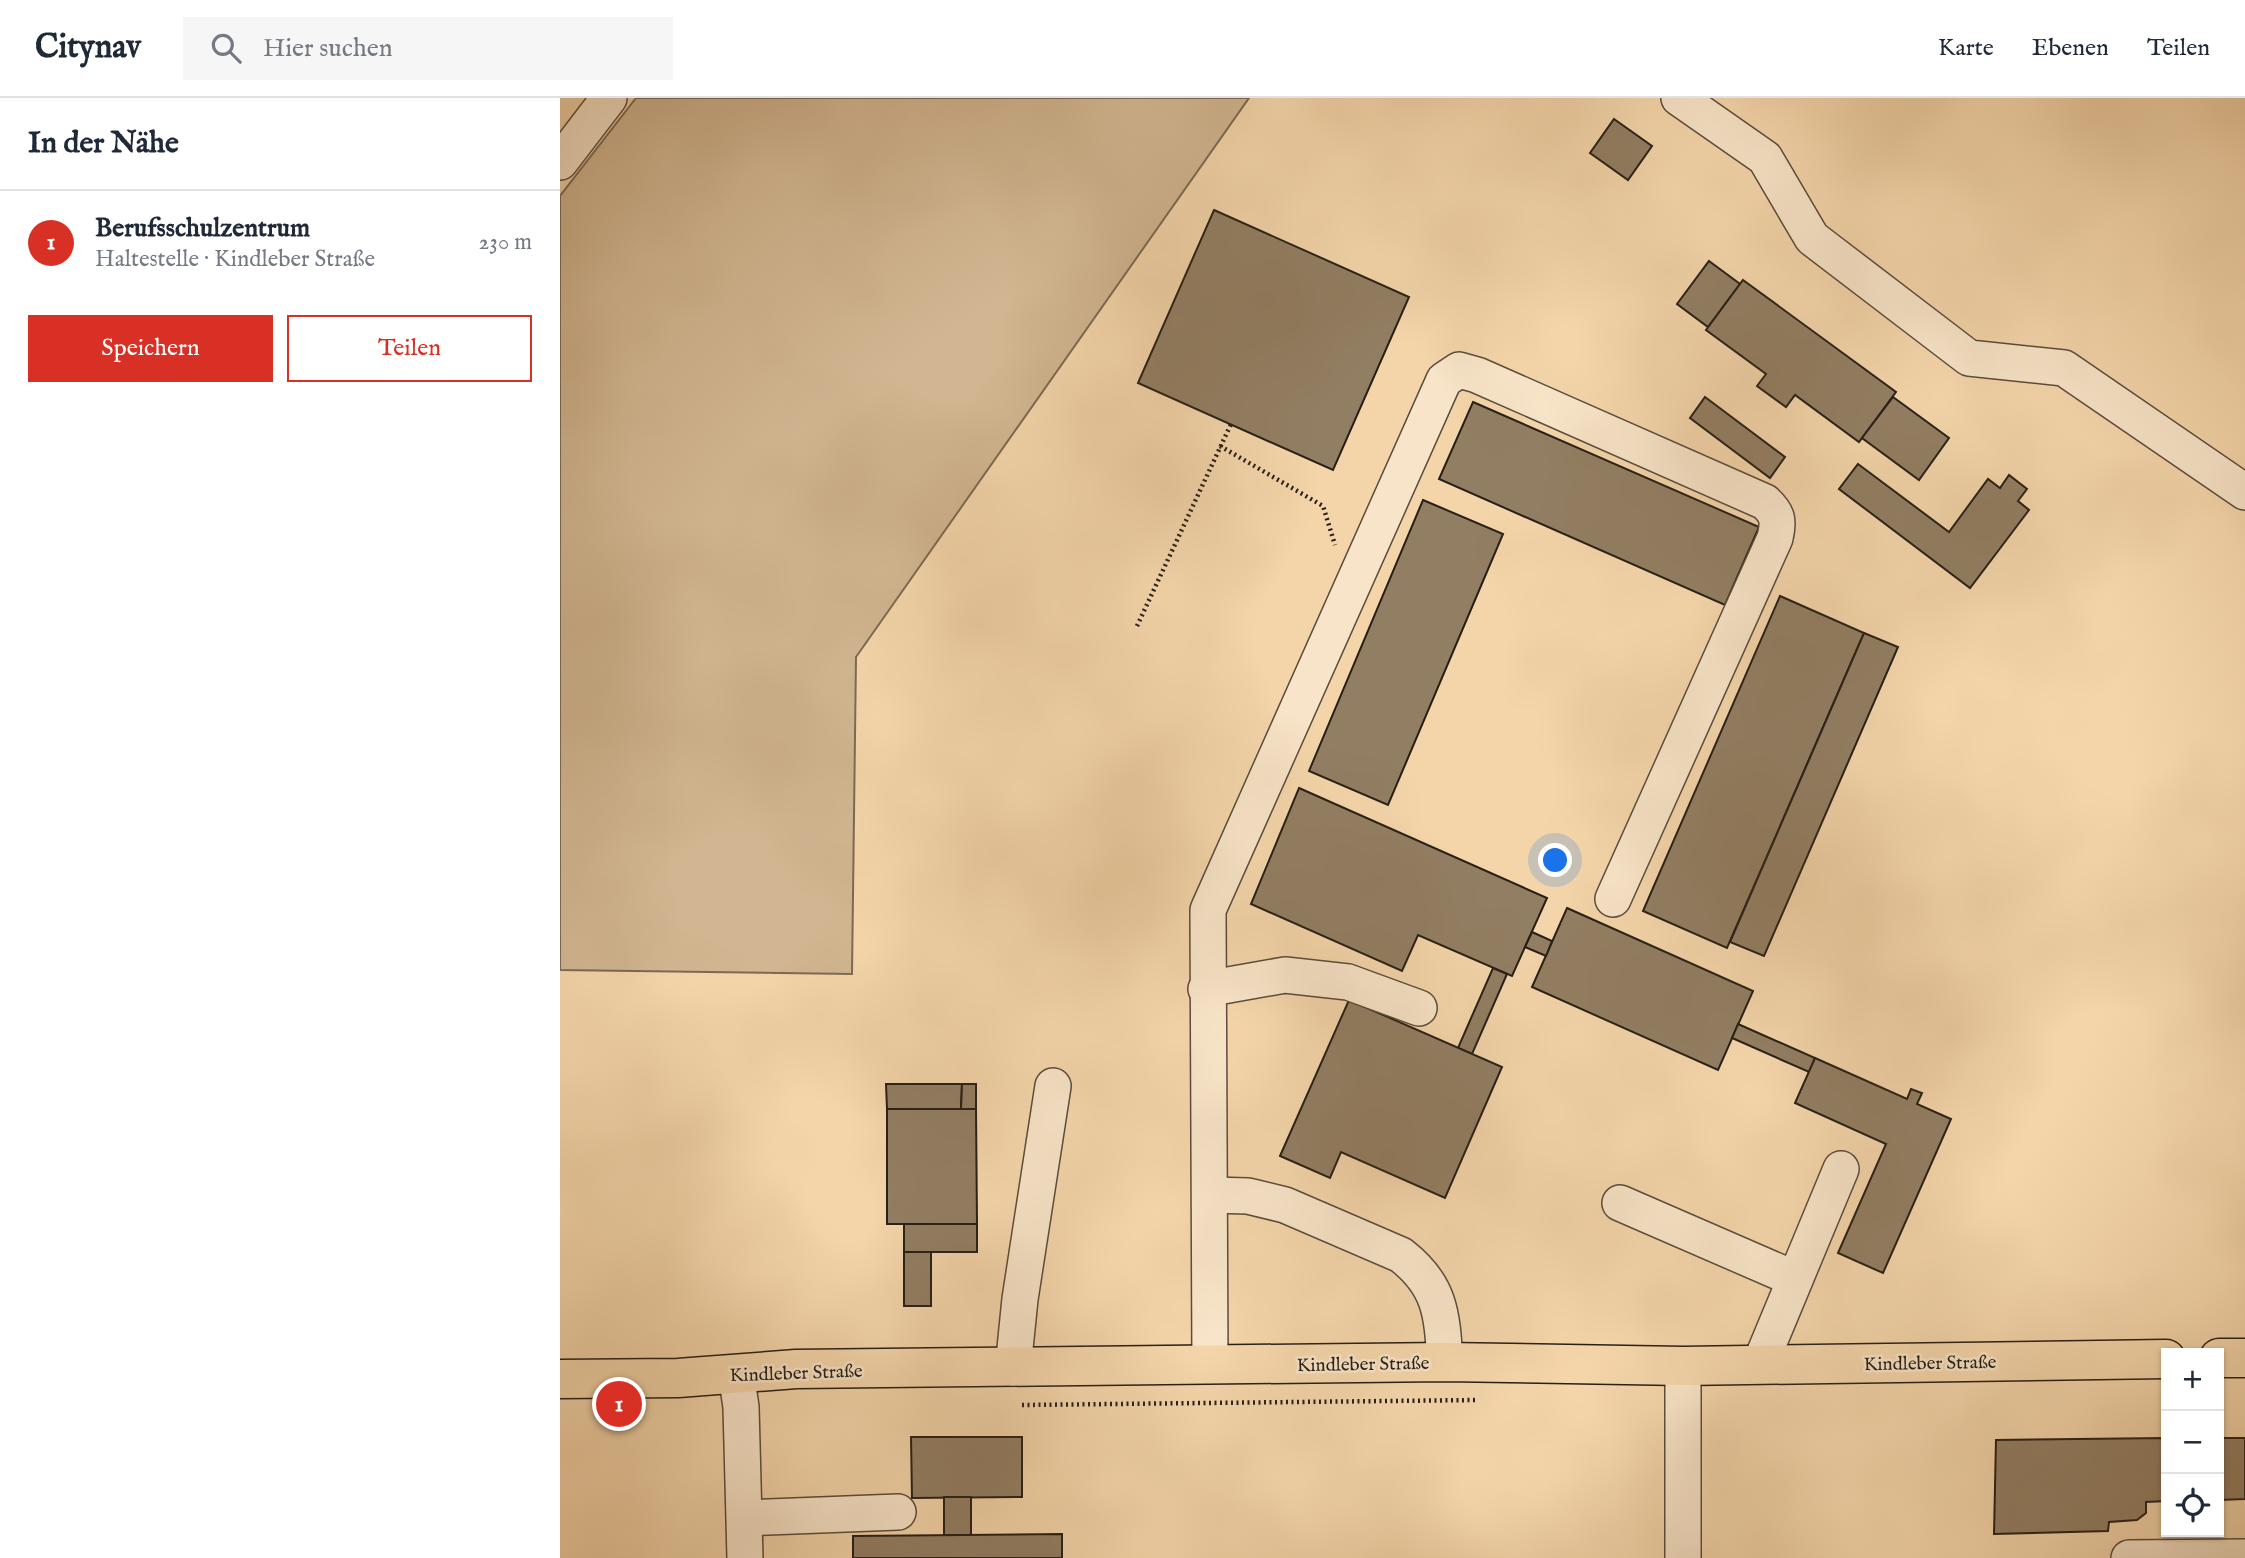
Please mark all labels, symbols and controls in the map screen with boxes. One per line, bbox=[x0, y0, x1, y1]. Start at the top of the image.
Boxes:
search box bbox=[183, 17, 673, 80]
text: Citynav bbox=[35, 27, 141, 69]
icon: search bbox=[207, 29, 245, 67]
text: Hier suchen bbox=[263, 32, 393, 65]
text: Karte bbox=[1938, 33, 1994, 64]
text: Ebenen bbox=[2032, 33, 2109, 64]
text: Teilen bbox=[2147, 33, 2210, 64]
text: In der Nähe bbox=[28, 125, 179, 163]
text: Berufsschulzentrum bbox=[95, 212, 310, 245]
text: 1 bbox=[47, 228, 55, 257]
text: 230 m bbox=[479, 228, 532, 257]
text: Haltestelle · Kindleber Straße bbox=[95, 245, 375, 274]
button: Speichern bbox=[28, 315, 273, 382]
button: Teilen bbox=[287, 315, 532, 382]
your location bbox=[1538, 843, 1572, 877]
map controls bbox=[2161, 1348, 2224, 1537]
button: + bbox=[2161, 1348, 2224, 1411]
street label: Kindleber Straße bbox=[1863, 1351, 1997, 1377]
street label: Kindleber Straße bbox=[1296, 1352, 1430, 1378]
street label: Kindleber Straße bbox=[729, 1360, 863, 1388]
pin: 1 bbox=[596, 1378, 642, 1430]
button: − bbox=[2161, 1411, 2224, 1474]
button: locate bbox=[2161, 1474, 2224, 1537]

